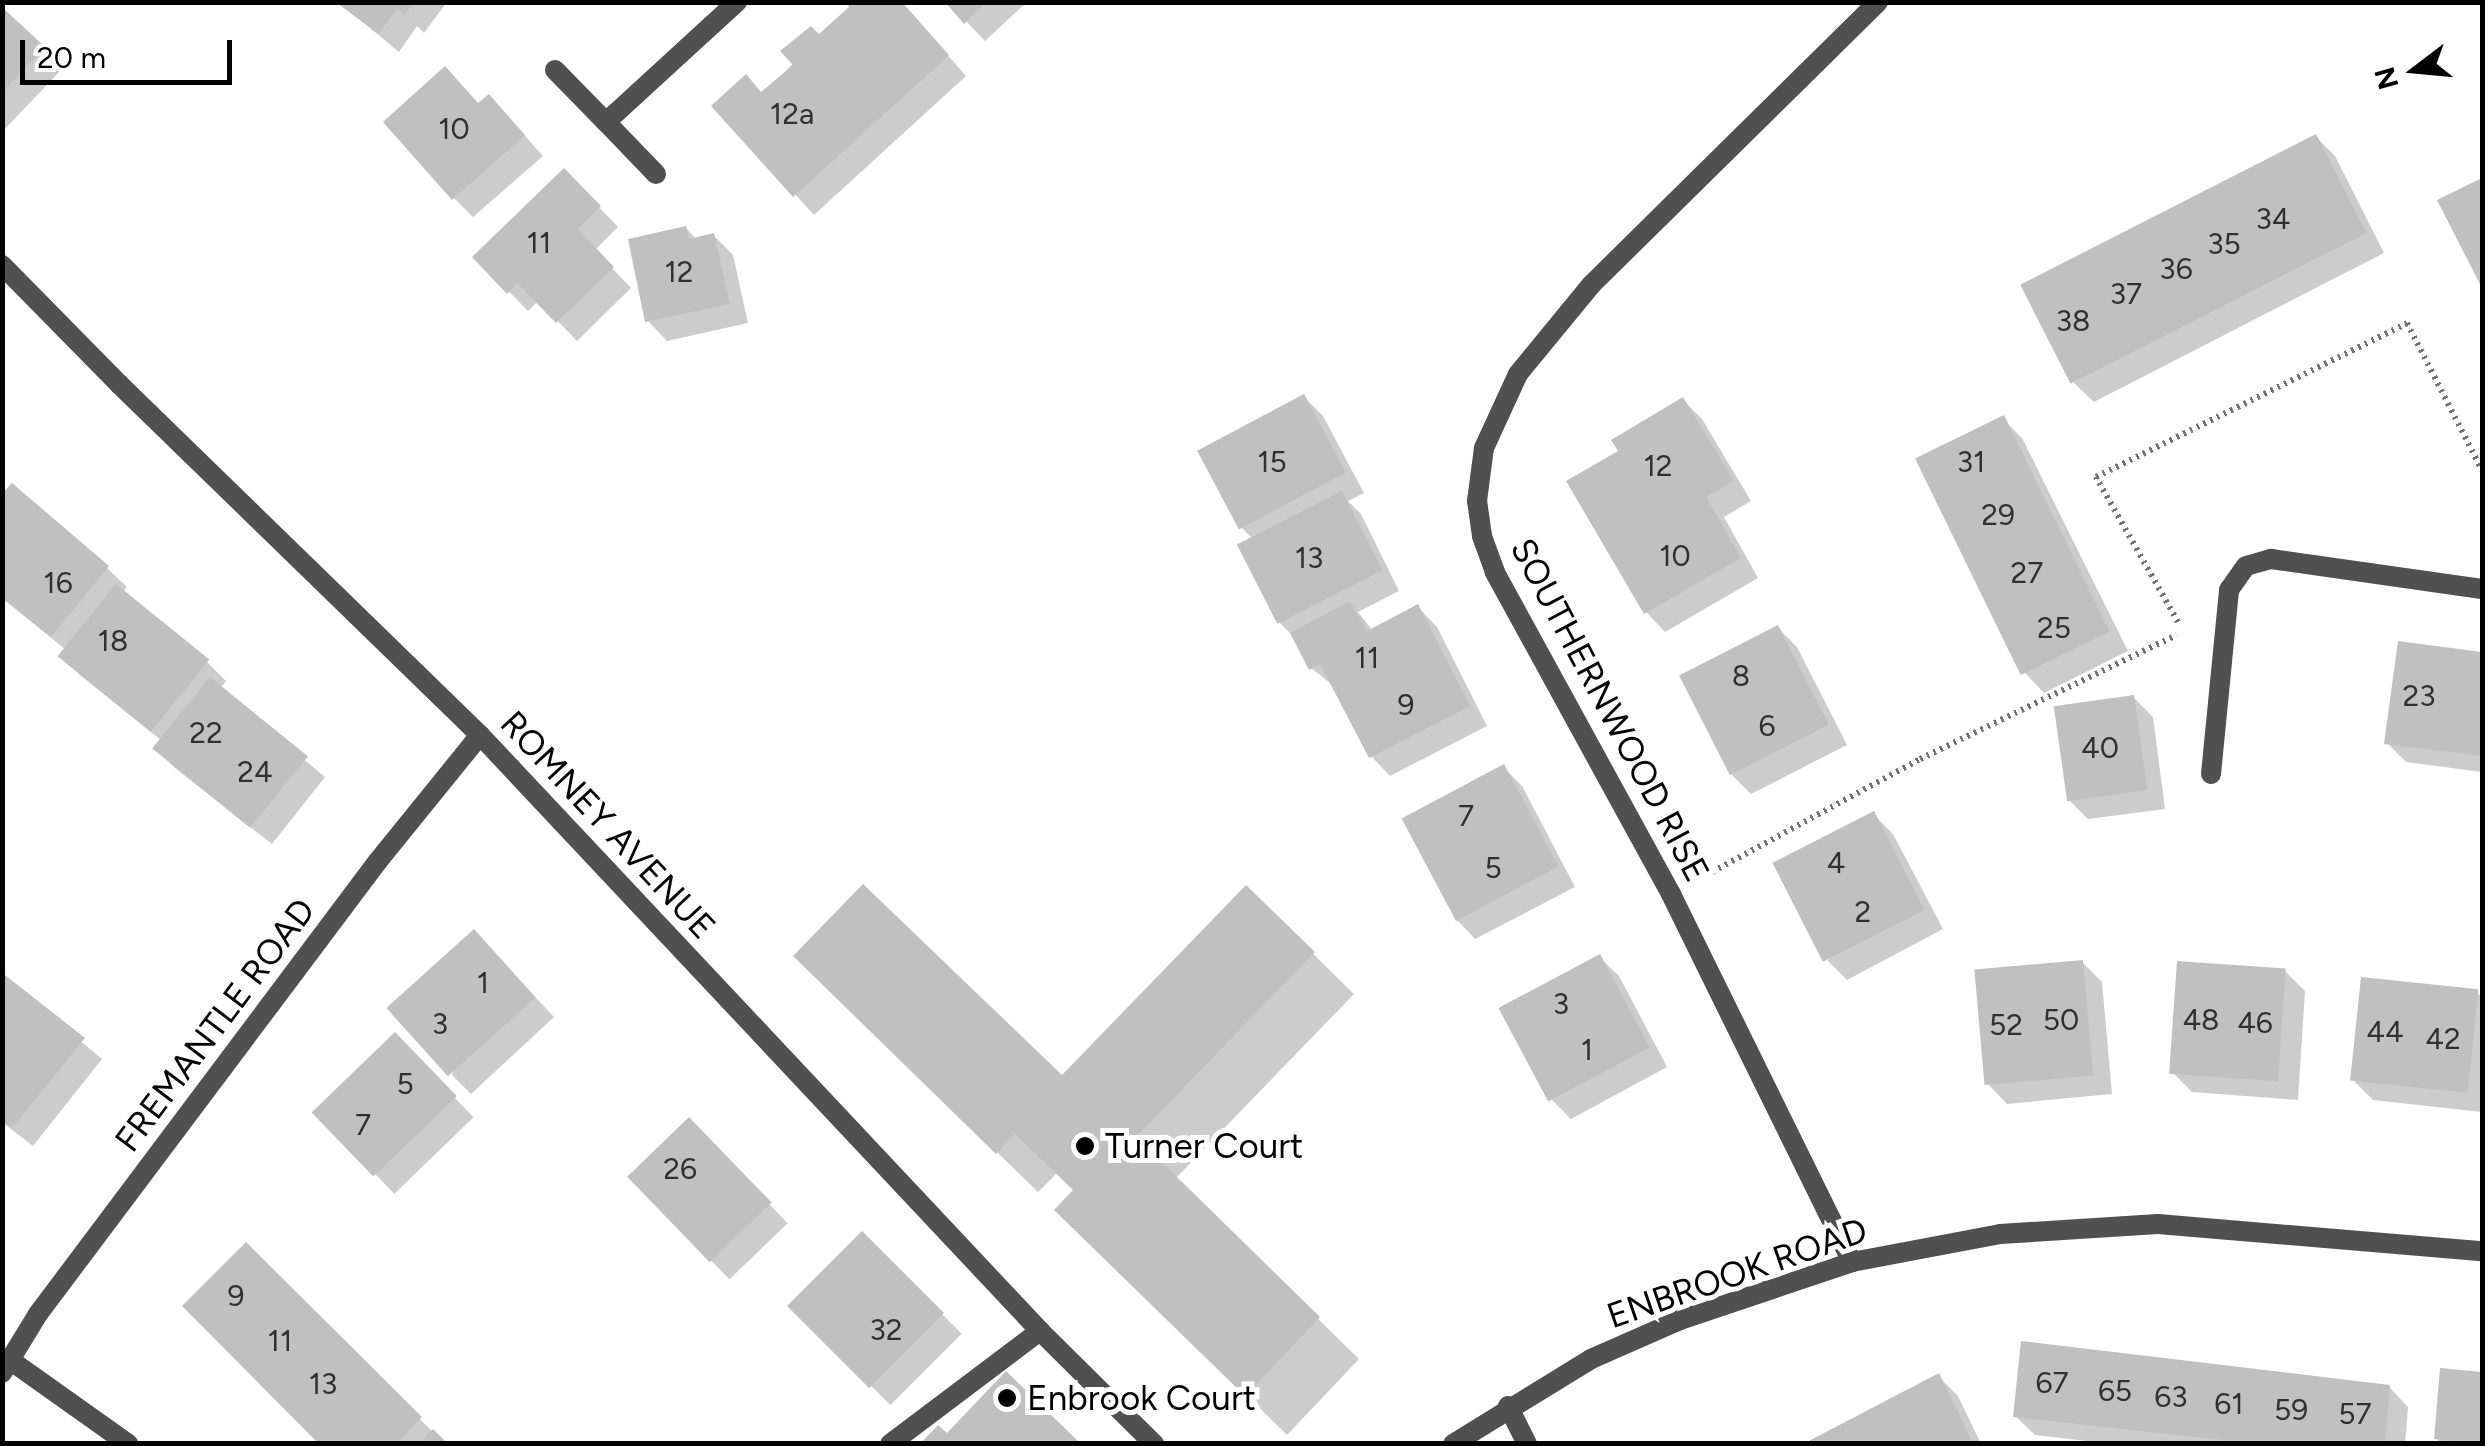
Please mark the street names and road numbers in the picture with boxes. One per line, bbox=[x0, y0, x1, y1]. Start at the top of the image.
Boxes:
street label: SOUTHERNWOOD RISE bbox=[1502, 531, 1718, 889]
street label: ROMNEY AVENUE bbox=[492, 702, 724, 948]
street label: FREMANTLE ROAD bbox=[106, 890, 324, 1160]
street label: ENBROOK ROAD bbox=[1601, 1209, 1873, 1337]

